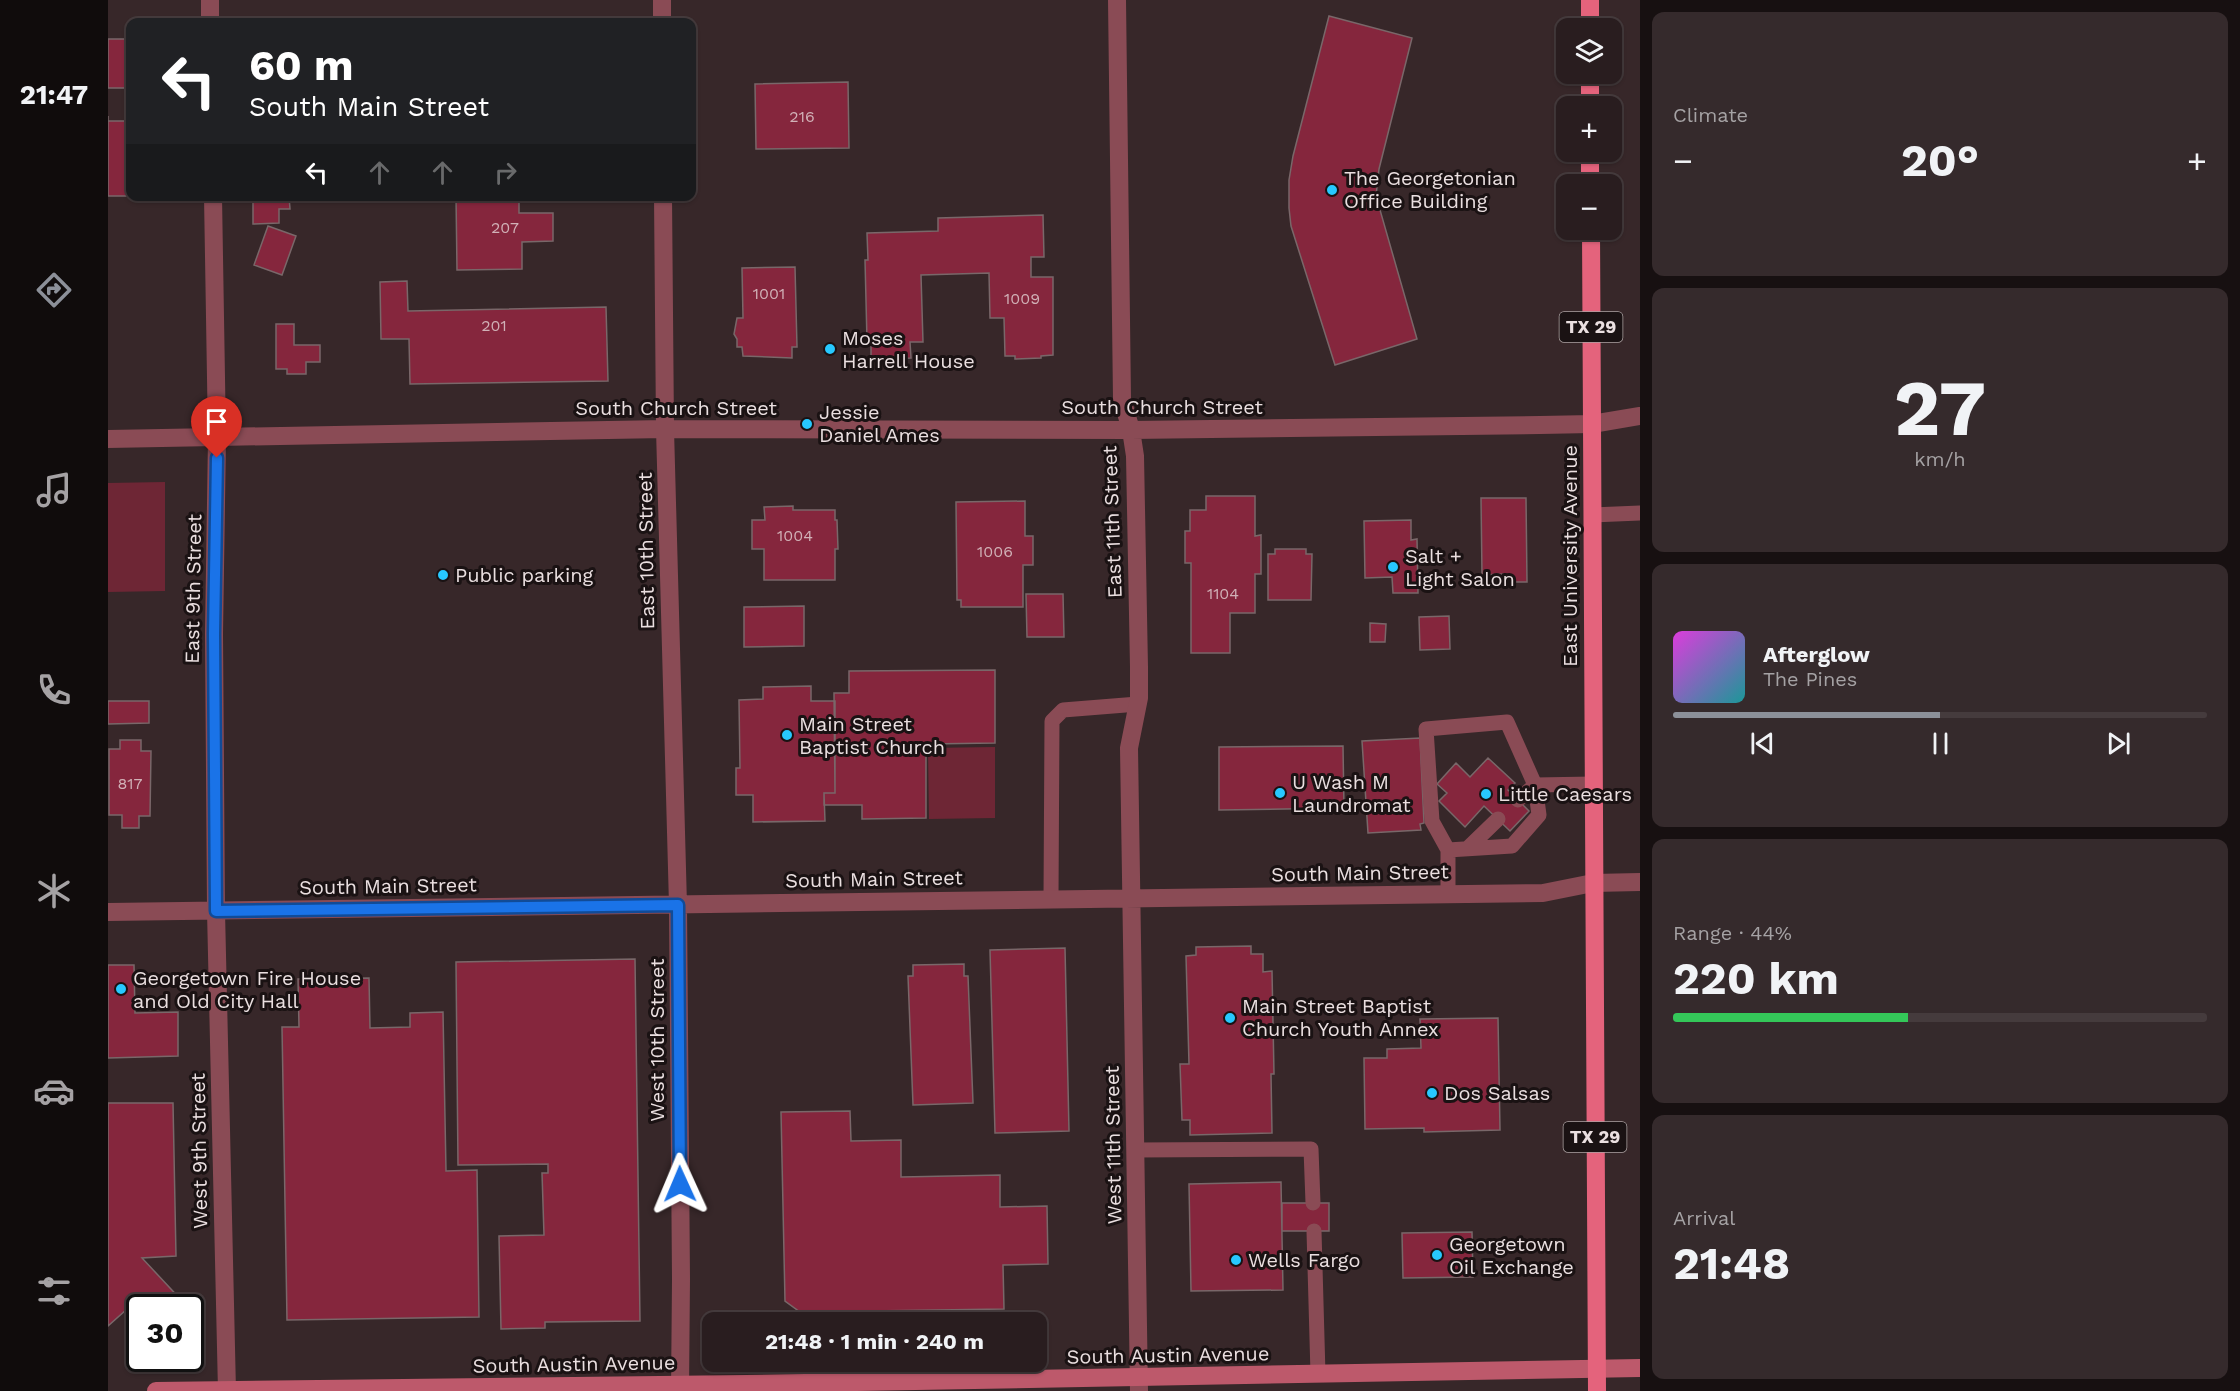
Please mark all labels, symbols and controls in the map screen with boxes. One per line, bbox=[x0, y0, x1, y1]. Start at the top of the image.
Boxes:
map controls bbox=[1556, 18, 1622, 240]
button: layers bbox=[1556, 18, 1622, 84]
text: 60 m bbox=[249, 41, 353, 90]
icon: left bbox=[150, 42, 228, 120]
text: 21:47 bbox=[20, 79, 88, 111]
text: South Main Street bbox=[249, 91, 489, 123]
button: + bbox=[1556, 96, 1622, 162]
text: Climate bbox=[1673, 103, 1748, 127]
house number: 216 bbox=[789, 107, 815, 126]
text: 20° bbox=[1901, 134, 1979, 187]
text: − bbox=[1673, 141, 1693, 180]
text: + bbox=[2187, 141, 2207, 180]
icon: left bbox=[300, 156, 333, 189]
icon: ahead bbox=[363, 156, 396, 189]
icon: ahead bbox=[426, 156, 459, 189]
icon: right bbox=[489, 156, 522, 189]
place label: The Georgetonian Office Building bbox=[1344, 166, 1516, 213]
button: − bbox=[1556, 174, 1622, 240]
marker: The Georgetonian Office Building bbox=[1325, 183, 1339, 197]
house number: 207 bbox=[491, 218, 519, 237]
icon: directions bbox=[33, 269, 75, 311]
house number: 1001 bbox=[753, 284, 785, 303]
house number: 1009 bbox=[1004, 289, 1040, 308]
road number: TX 29 bbox=[1560, 312, 1622, 342]
house number: 201 bbox=[481, 316, 507, 335]
place label: Moses Harrell House bbox=[842, 326, 975, 373]
marker: Moses Harrell House bbox=[823, 342, 837, 356]
text: 27 bbox=[1894, 362, 1986, 454]
street label: South Church Street bbox=[1061, 395, 1263, 419]
pin bbox=[191, 396, 242, 458]
street label: South Church Street bbox=[575, 396, 777, 420]
place label: Jessie Daniel Ames bbox=[819, 400, 940, 447]
icon: arrive bbox=[200, 405, 233, 438]
marker: Jessie Daniel Ames bbox=[800, 417, 814, 431]
street label: East 11th Street bbox=[1097, 445, 1127, 599]
street label: East University Avenue bbox=[1558, 445, 1582, 667]
text: km/h bbox=[1914, 447, 1966, 471]
icon: music bbox=[33, 469, 75, 511]
street label: East 10th Street bbox=[633, 471, 659, 630]
street label: East 9th Street bbox=[180, 513, 206, 664]
house number: 1004 bbox=[777, 526, 813, 545]
house number: 1006 bbox=[977, 542, 1013, 561]
place label: Salt + Light Salon bbox=[1405, 544, 1515, 591]
marker: Salt + Light Salon bbox=[1386, 560, 1400, 574]
place label: Public parking bbox=[455, 563, 594, 587]
marker: Public parking bbox=[436, 568, 450, 582]
house number: 1104 bbox=[1207, 584, 1239, 603]
text: Afterglow bbox=[1763, 642, 1870, 667]
text: The Pines bbox=[1763, 667, 1857, 691]
icon: phone bbox=[33, 669, 75, 711]
place label: Main Street Baptist Church bbox=[799, 712, 945, 759]
icon: previous bbox=[1746, 727, 1779, 760]
icon: pause bbox=[1924, 727, 1957, 760]
icon: next bbox=[2102, 727, 2135, 760]
marker: Main Street Baptist Church bbox=[780, 728, 794, 742]
place label: U Wash M Laundromat bbox=[1292, 770, 1411, 817]
house number: 817 bbox=[117, 774, 143, 793]
place label: Little Caesars bbox=[1498, 782, 1632, 806]
marker: U Wash M Laundromat bbox=[1273, 786, 1287, 800]
marker: Little Caesars bbox=[1479, 787, 1493, 801]
street label: South Main Street bbox=[1271, 859, 1450, 887]
street label: South Main Street bbox=[785, 865, 964, 893]
icon: climate bbox=[33, 870, 75, 912]
street label: South Main Street bbox=[299, 872, 478, 900]
text: Range · 44% bbox=[1673, 921, 1792, 945]
text: 220 km bbox=[1673, 952, 1839, 1005]
street label: West 10th Street bbox=[645, 958, 669, 1122]
place label: Georgetown Fire House and Old City Hall bbox=[133, 966, 361, 1013]
marker: Georgetown Fire House and Old City Hall bbox=[114, 982, 128, 996]
place label: Main Street Baptist Church Youth Annex bbox=[1242, 994, 1439, 1041]
marker: Main Street Baptist Church Youth Annex bbox=[1223, 1011, 1237, 1025]
street label: West 11th Street bbox=[1100, 1065, 1126, 1225]
icon: car bbox=[33, 1070, 75, 1112]
street label: West 9th Street bbox=[186, 1072, 212, 1229]
place label: Dos Salsas bbox=[1444, 1081, 1550, 1105]
marker: Dos Salsas bbox=[1425, 1086, 1439, 1100]
road number: TX 29 bbox=[1564, 1122, 1626, 1152]
position arrow bbox=[648, 1152, 712, 1216]
text: Arrival bbox=[1673, 1206, 1735, 1230]
place label: Georgetown Oil Exchange bbox=[1449, 1232, 1574, 1279]
text: 21:48 bbox=[1673, 1237, 1790, 1290]
place label: Wells Fargo bbox=[1248, 1248, 1360, 1272]
marker: Georgetown Oil Exchange bbox=[1430, 1248, 1444, 1262]
marker: Wells Fargo bbox=[1229, 1253, 1243, 1267]
icon: filters bbox=[33, 1270, 75, 1312]
speed limit sign: 30 bbox=[126, 1294, 204, 1372]
text: 21:48 · 1 min · 240 m bbox=[765, 1329, 984, 1354]
street label: South Austin Avenue bbox=[1066, 1341, 1270, 1369]
street label: South Austin Avenue bbox=[472, 1350, 676, 1378]

